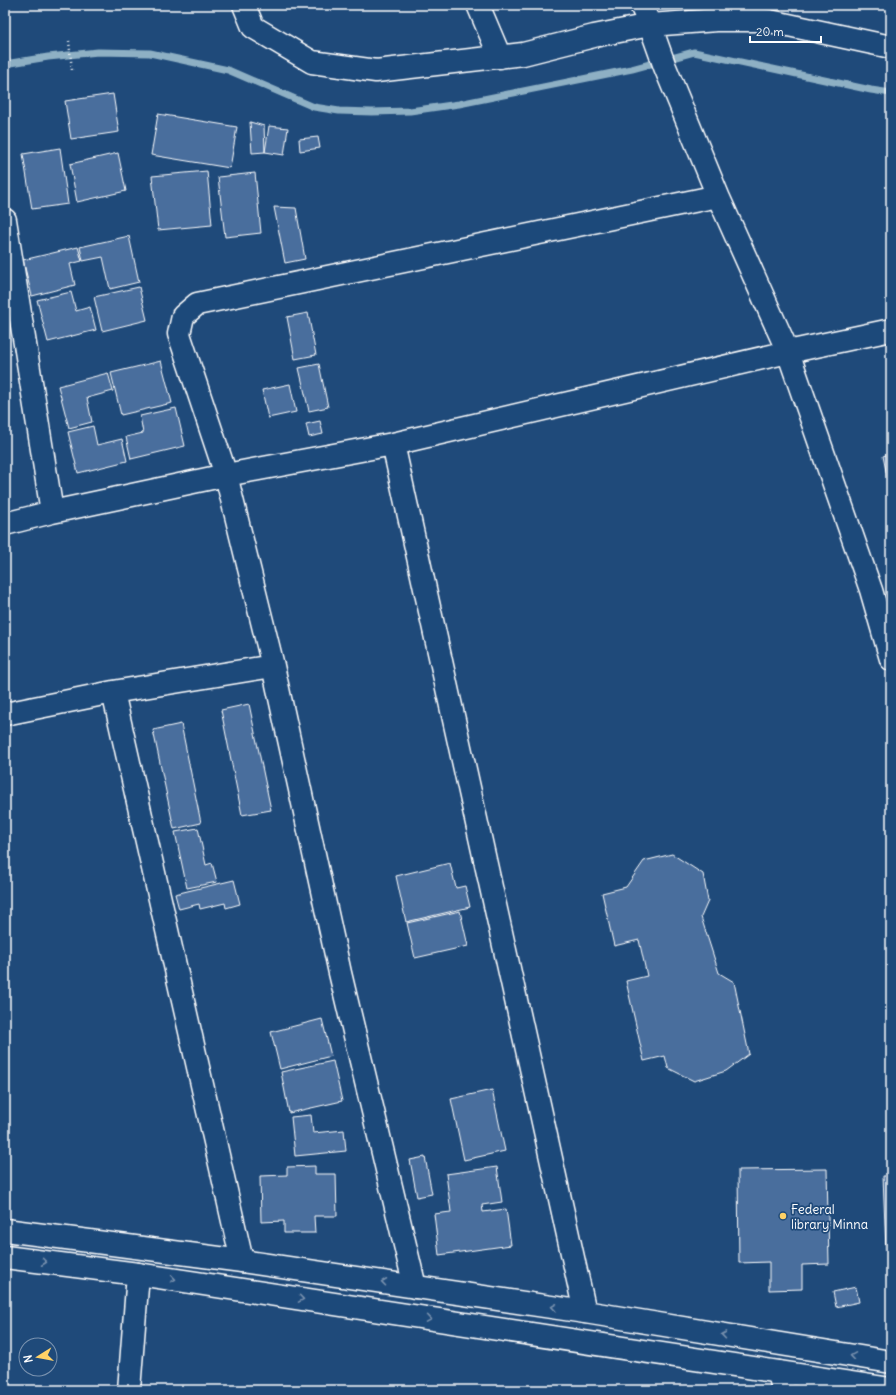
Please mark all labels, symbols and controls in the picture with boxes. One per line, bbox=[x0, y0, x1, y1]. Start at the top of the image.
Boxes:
scale bar bbox=[750, 18, 821, 44]
text: 20 m bbox=[756, 24, 784, 39]
place label: Federal library Minna bbox=[791, 1201, 868, 1233]
marker: Federal library Minna bbox=[778, 1211, 788, 1221]
one-way arrow bbox=[41, 1257, 47, 1266]
one-way arrow bbox=[169, 1274, 176, 1283]
one-way arrow bbox=[381, 1278, 387, 1287]
one-way arrow bbox=[298, 1294, 304, 1303]
one-way arrow bbox=[551, 1303, 558, 1312]
one-way arrow bbox=[426, 1314, 433, 1323]
one-way arrow bbox=[721, 1331, 727, 1340]
north arrow bbox=[18, 1337, 58, 1377]
one-way arrow bbox=[849, 1352, 856, 1361]
text: N bbox=[21, 1354, 36, 1364]

